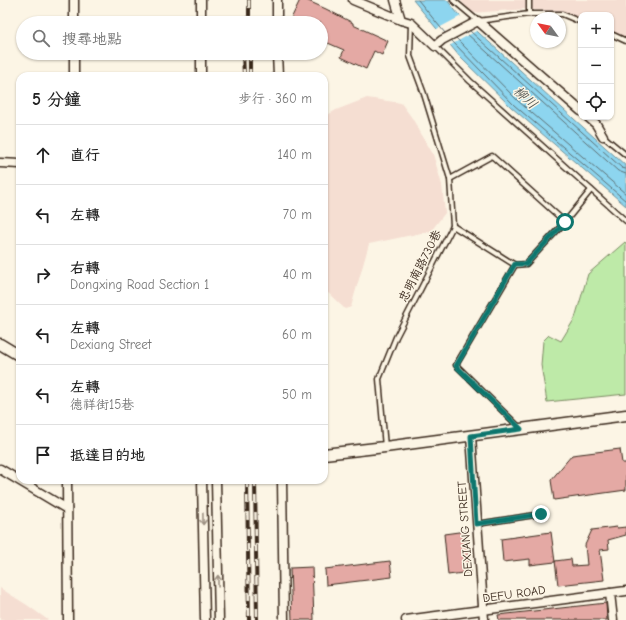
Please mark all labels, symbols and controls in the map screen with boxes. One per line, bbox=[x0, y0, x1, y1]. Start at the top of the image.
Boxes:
north arrow bbox=[530, 12, 566, 48]
map controls bbox=[578, 12, 614, 120]
button: + bbox=[578, 12, 614, 48]
search box bbox=[16, 16, 328, 60]
icon: search bbox=[30, 27, 52, 49]
text: 搜尋地點 bbox=[62, 30, 122, 48]
button: − bbox=[578, 48, 614, 84]
water label: 柳川 bbox=[511, 83, 541, 112]
button: locate bbox=[578, 84, 614, 120]
text: 5 分鐘 bbox=[32, 90, 81, 109]
text: 步行 · 360 m bbox=[238, 91, 312, 106]
icon: ahead bbox=[32, 144, 54, 166]
text: 直行 bbox=[70, 146, 100, 164]
text: 140 m bbox=[278, 147, 312, 162]
icon: left bbox=[32, 204, 54, 226]
text: 左轉 bbox=[70, 206, 100, 224]
text: 70 m bbox=[283, 207, 312, 222]
route start bbox=[556, 213, 574, 231]
street label: 忠明南路730巷 bbox=[396, 228, 444, 304]
text: 右轉 bbox=[70, 259, 100, 277]
icon: right bbox=[32, 264, 54, 286]
text: 40 m bbox=[283, 267, 312, 282]
text: Dongxing Road Section 1 bbox=[70, 277, 209, 292]
text: 左轉 bbox=[70, 319, 100, 337]
icon: left bbox=[32, 324, 54, 346]
text: 60 m bbox=[282, 327, 312, 342]
text: Dexiang Street bbox=[70, 337, 151, 352]
text: 左轉 bbox=[70, 378, 100, 396]
icon: left bbox=[32, 384, 54, 406]
text: 50 m bbox=[282, 387, 312, 402]
text: 德祥街15巷 bbox=[70, 397, 134, 412]
icon: arrive bbox=[32, 444, 54, 466]
text: 抵達目的地 bbox=[70, 446, 145, 464]
street label: DEXIANG STREET bbox=[455, 480, 475, 577]
route end bbox=[532, 505, 550, 523]
one-way arrow bbox=[199, 512, 207, 525]
one-way arrow bbox=[214, 575, 222, 588]
street label: DEFU ROAD bbox=[482, 583, 546, 605]

